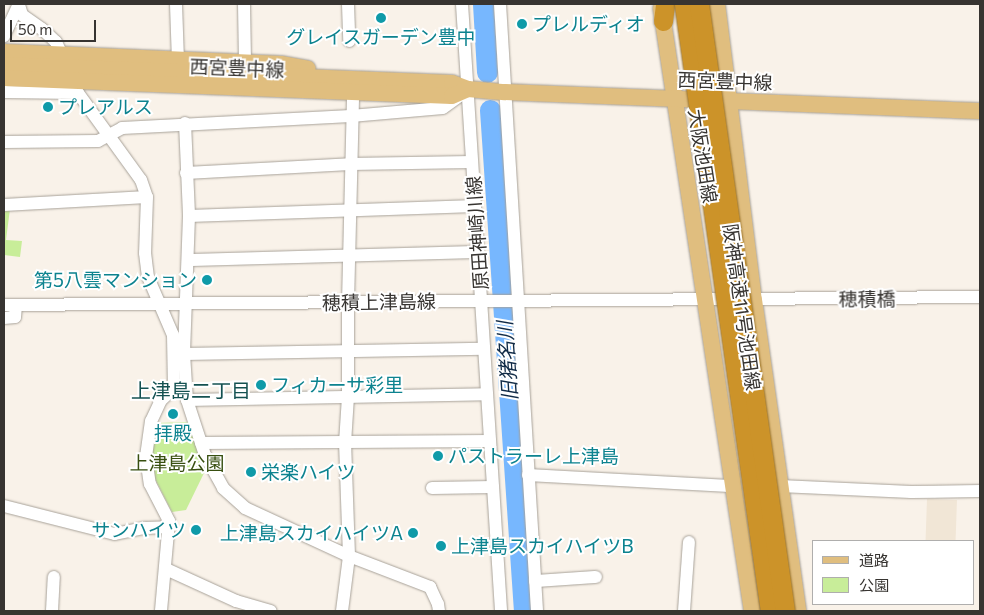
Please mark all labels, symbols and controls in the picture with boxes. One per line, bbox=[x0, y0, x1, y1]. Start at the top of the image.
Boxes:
scale bar bbox=[12, 10, 99, 42]
marker: グレイスガーデン豊中 bbox=[375, 12, 387, 24]
place label: プレルディオ bbox=[532, 13, 646, 35]
marker: プレルディオ bbox=[516, 18, 528, 30]
text: 50 m bbox=[18, 20, 52, 38]
place label: グレイスガーデン豊中 bbox=[286, 26, 476, 48]
street label: 西宮豊中線 bbox=[189, 55, 285, 81]
street label: 西宮豊中線 bbox=[677, 68, 773, 94]
place label: プレアルス bbox=[58, 96, 153, 118]
marker: プレアルス bbox=[42, 101, 54, 113]
street label: 大阪池田線 bbox=[684, 107, 722, 205]
street label: 原田神崎川線 bbox=[462, 175, 492, 291]
street label: 阪神高速11号池田線 bbox=[719, 222, 765, 392]
place label: 第5八雲マンション bbox=[34, 269, 197, 291]
marker: 第5八雲マンション bbox=[201, 274, 213, 286]
street label: 穂積橋 bbox=[838, 287, 896, 311]
street label: 穂積上津島線 bbox=[322, 290, 436, 314]
water label: 旧猪名川 bbox=[492, 320, 522, 402]
place label: フィカーサ彩里 bbox=[271, 374, 404, 396]
district label: 上津島二丁目 bbox=[131, 378, 251, 402]
marker: フィカーサ彩里 bbox=[255, 379, 267, 391]
marker: 拝殿 bbox=[167, 408, 179, 420]
place label: 拝殿 bbox=[154, 422, 192, 444]
place label: パストラーレ上津島 bbox=[448, 445, 619, 467]
marker: パストラーレ上津島 bbox=[432, 450, 444, 462]
park label: 上津島公園 bbox=[130, 452, 224, 474]
place label: 栄楽ハイツ bbox=[261, 461, 356, 483]
marker: 栄楽ハイツ bbox=[245, 466, 257, 478]
place label: サンハイツ bbox=[91, 519, 186, 541]
place label: 上津島スカイハイツA bbox=[219, 522, 403, 544]
marker: サンハイツ bbox=[190, 524, 202, 536]
marker: 上津島スカイハイツA bbox=[407, 527, 419, 539]
place label: 上津島スカイハイツB bbox=[451, 535, 634, 557]
marker: 上津島スカイハイツB bbox=[435, 540, 447, 552]
legend bbox=[812, 540, 974, 605]
text: 道路 bbox=[859, 551, 889, 569]
text: 公園 bbox=[859, 576, 889, 594]

